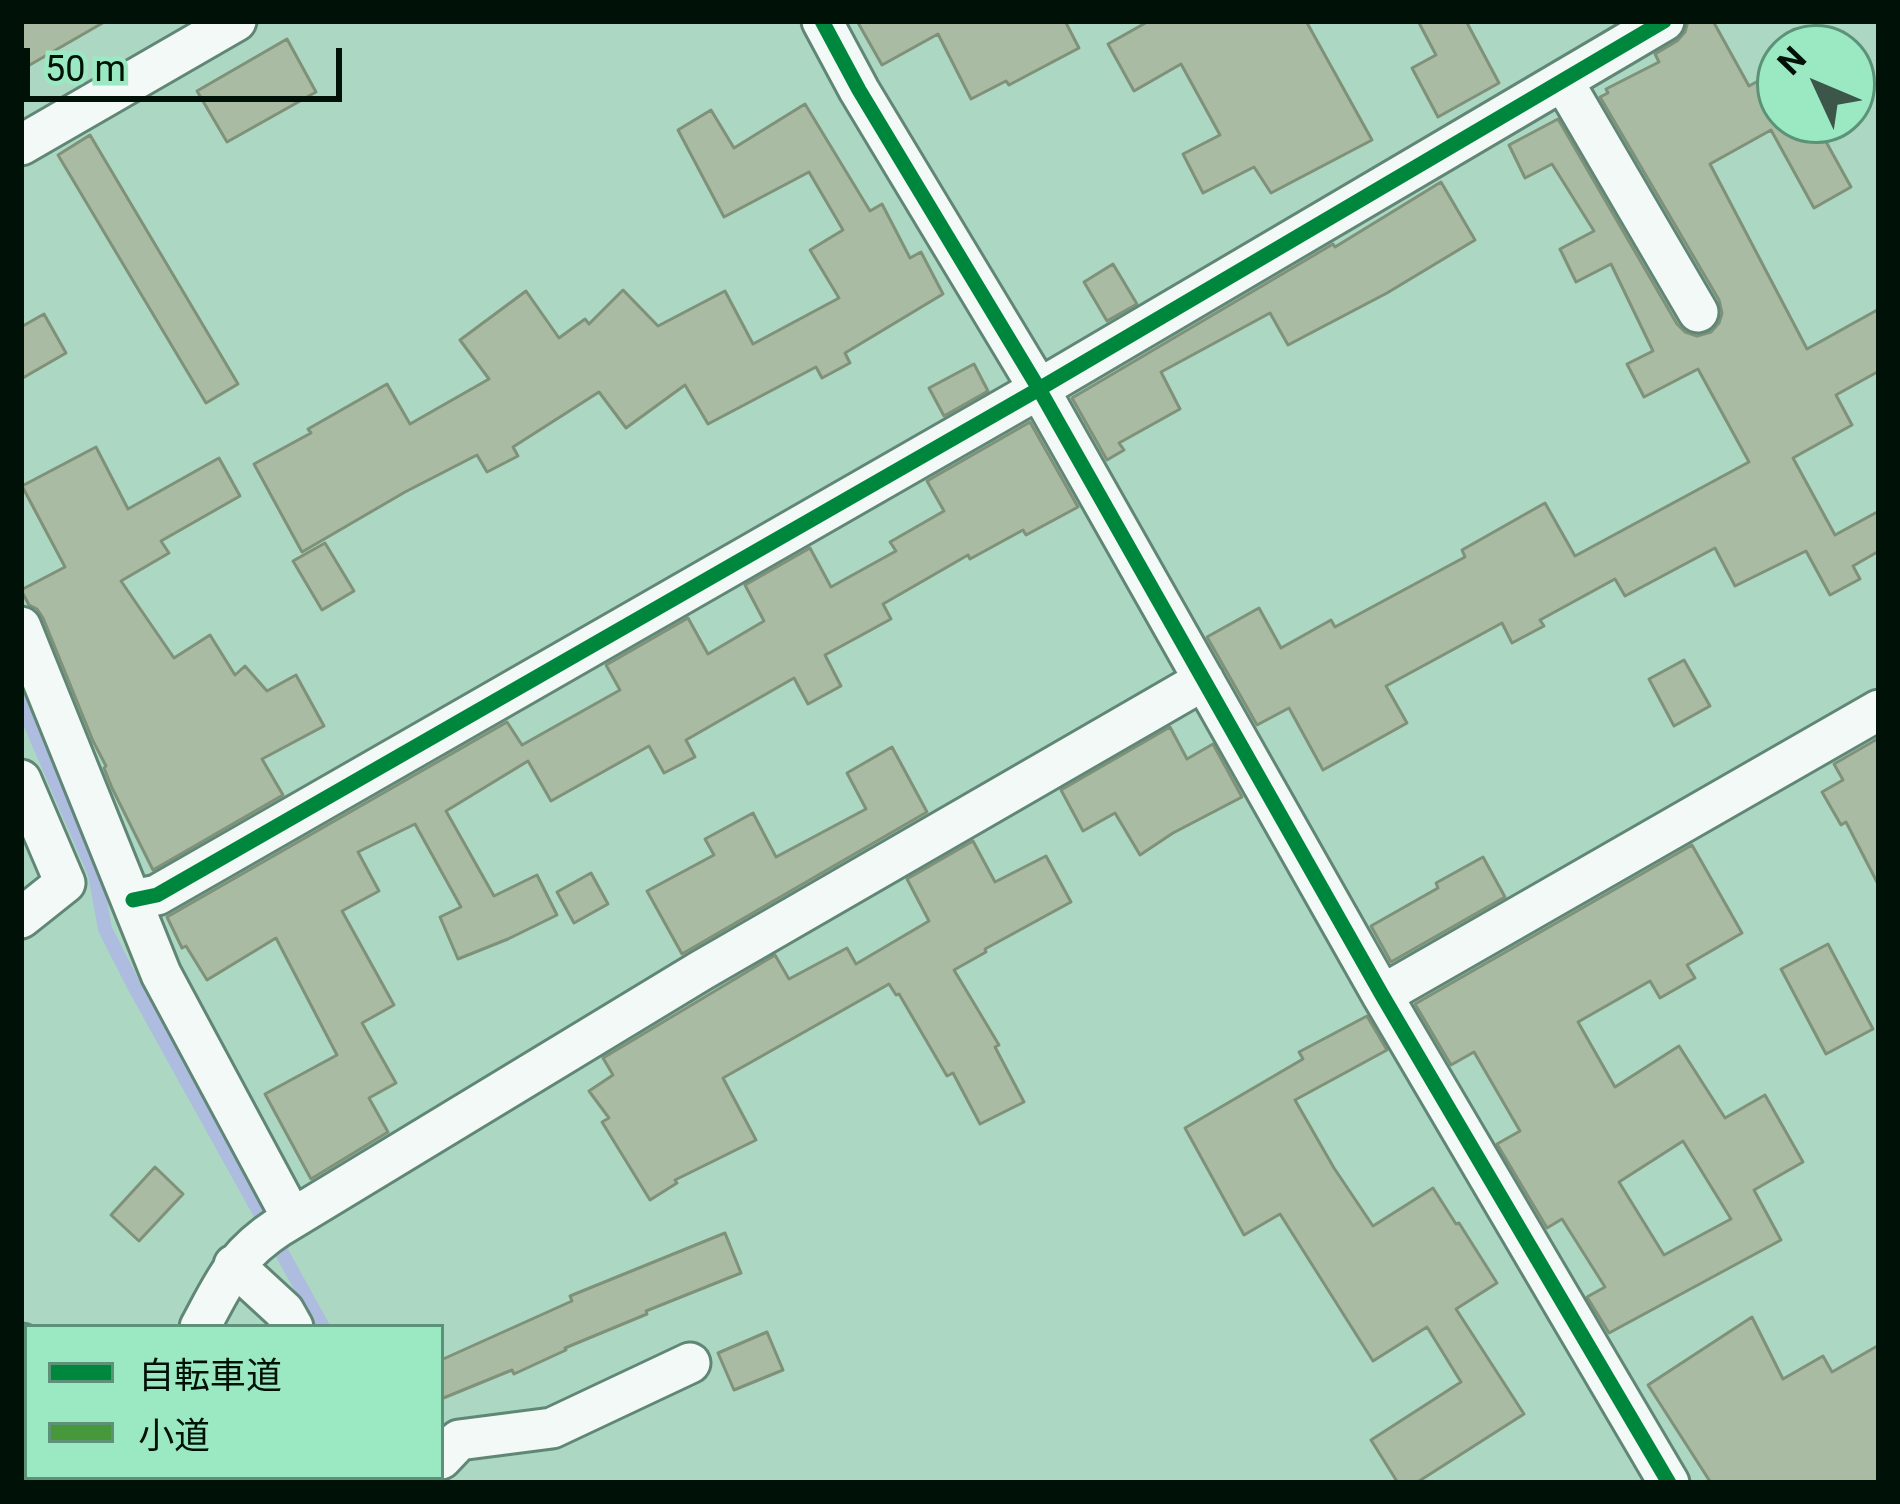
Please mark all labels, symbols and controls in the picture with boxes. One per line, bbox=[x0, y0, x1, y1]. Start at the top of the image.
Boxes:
scale bar bbox=[30, 24, 348, 98]
north arrow bbox=[1756, 24, 1876, 144]
text: N bbox=[1770, 39, 1814, 83]
text: 50 m bbox=[45, 48, 126, 90]
legend bbox=[24, 1324, 444, 1480]
text: 自転車道 bbox=[138, 1355, 282, 1397]
text: 小道 bbox=[138, 1415, 210, 1457]

